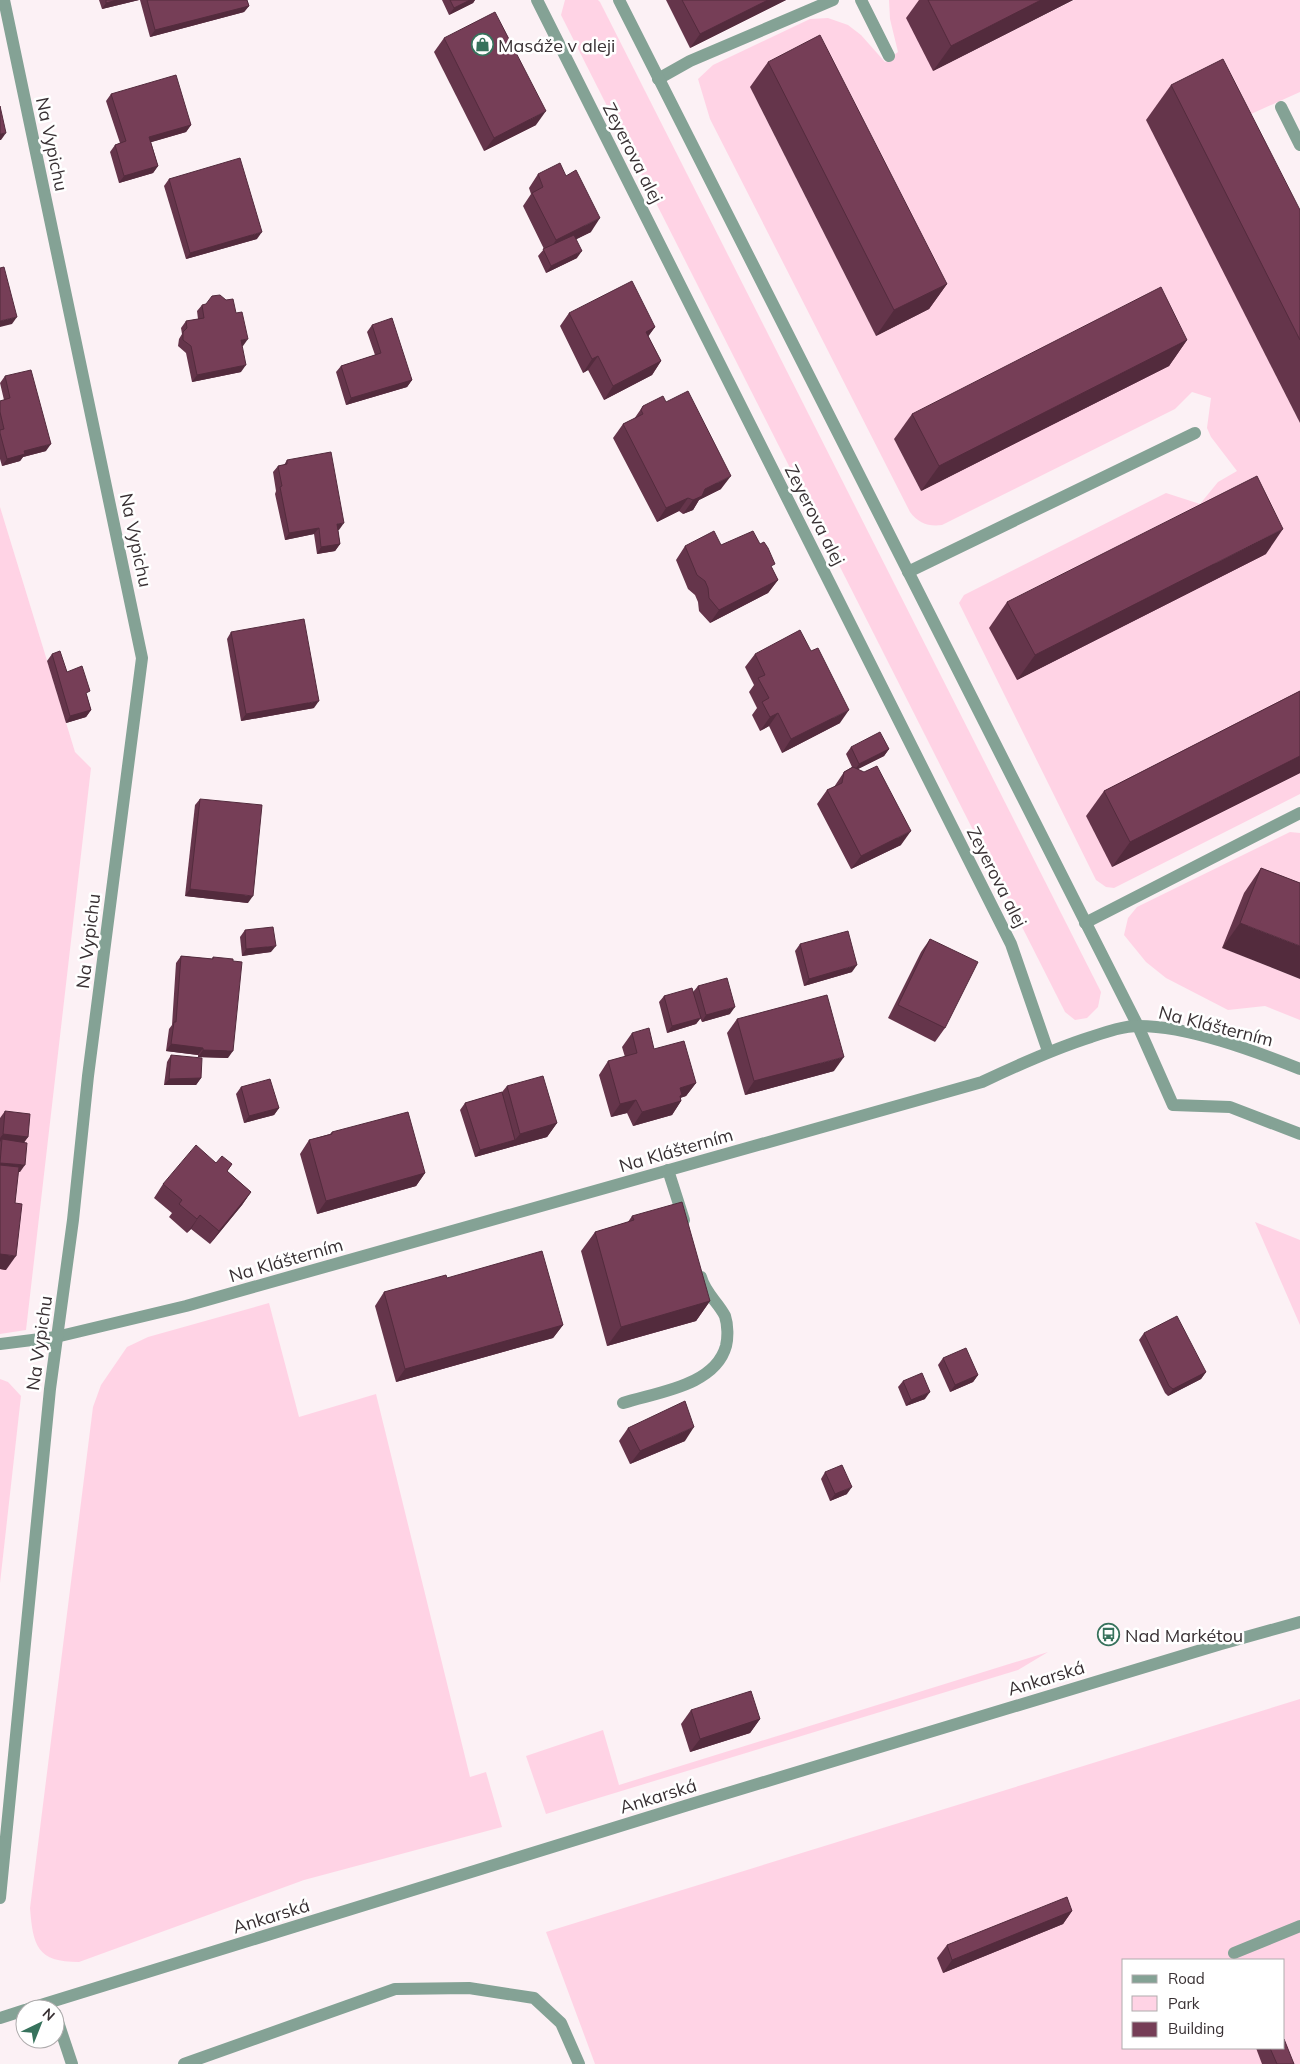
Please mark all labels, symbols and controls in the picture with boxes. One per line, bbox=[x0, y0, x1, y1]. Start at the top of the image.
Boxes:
shop icon: Masáže v aleji bbox=[470, 33, 494, 57]
place label: Masáže v aleji bbox=[498, 34, 615, 57]
street label: Na Vypichu bbox=[31, 95, 73, 193]
street label: Zeyerova alej bbox=[598, 99, 668, 207]
street label: Zeyerova alej bbox=[780, 461, 850, 569]
street label: Na Vypichu bbox=[115, 491, 157, 589]
street label: Zeyerova alej bbox=[962, 823, 1032, 931]
street label: Na Vypichu bbox=[71, 892, 105, 990]
street label: Na Klášterním bbox=[1156, 1001, 1276, 1051]
street label: Na Klášterním bbox=[616, 1123, 736, 1177]
street label: Na Klášterním bbox=[226, 1233, 346, 1287]
street label: Na Vypichu bbox=[21, 1294, 57, 1392]
bus stop icon: Nad Markétou bbox=[1097, 1623, 1121, 1647]
place label: Nad Markétou bbox=[1125, 1624, 1243, 1647]
street label: Ankarská bbox=[1005, 1655, 1087, 1701]
street label: Ankarská bbox=[617, 1773, 699, 1819]
street label: Ankarská bbox=[230, 1893, 312, 1939]
legend bbox=[1122, 1959, 1285, 2049]
text: Road bbox=[1168, 1969, 1205, 1988]
text: Park bbox=[1168, 1994, 1200, 2013]
north arrow bbox=[15, 1999, 65, 2049]
text: N bbox=[39, 2004, 59, 2025]
text: Building bbox=[1168, 2019, 1224, 2038]

